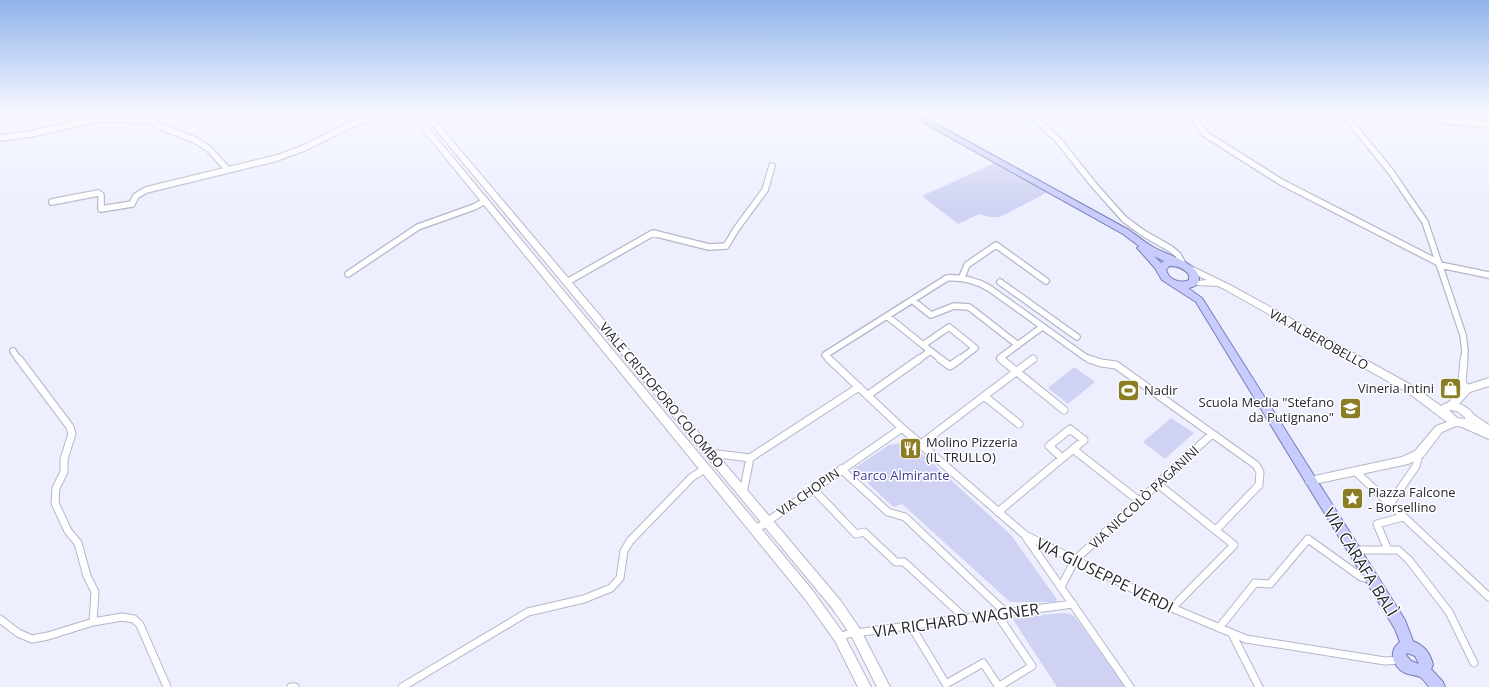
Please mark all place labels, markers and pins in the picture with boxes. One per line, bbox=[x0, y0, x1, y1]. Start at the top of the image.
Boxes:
shop icon: Vineria Intini bbox=[1437, 375, 1463, 401]
sports icon: Nadir bbox=[1115, 377, 1141, 403]
place label: Vineria Intini bbox=[1358, 379, 1434, 397]
place label: Nadir bbox=[1144, 381, 1178, 399]
place label: Scuola Media "Stefano da Putignano" bbox=[1199, 393, 1334, 426]
school or university icon: Scuola Media "Stefano da Putignano" bbox=[1337, 396, 1363, 422]
place label: Molino Pizzeria (IL TRULLO) bbox=[926, 433, 1018, 466]
restaurant icon: Molino Pizzeria (IL TRULLO) bbox=[898, 436, 924, 462]
place label: Piazza Falcone - Borsellino bbox=[1368, 483, 1456, 516]
place icon: Piazza Falcone - Borsellino bbox=[1340, 486, 1366, 512]

